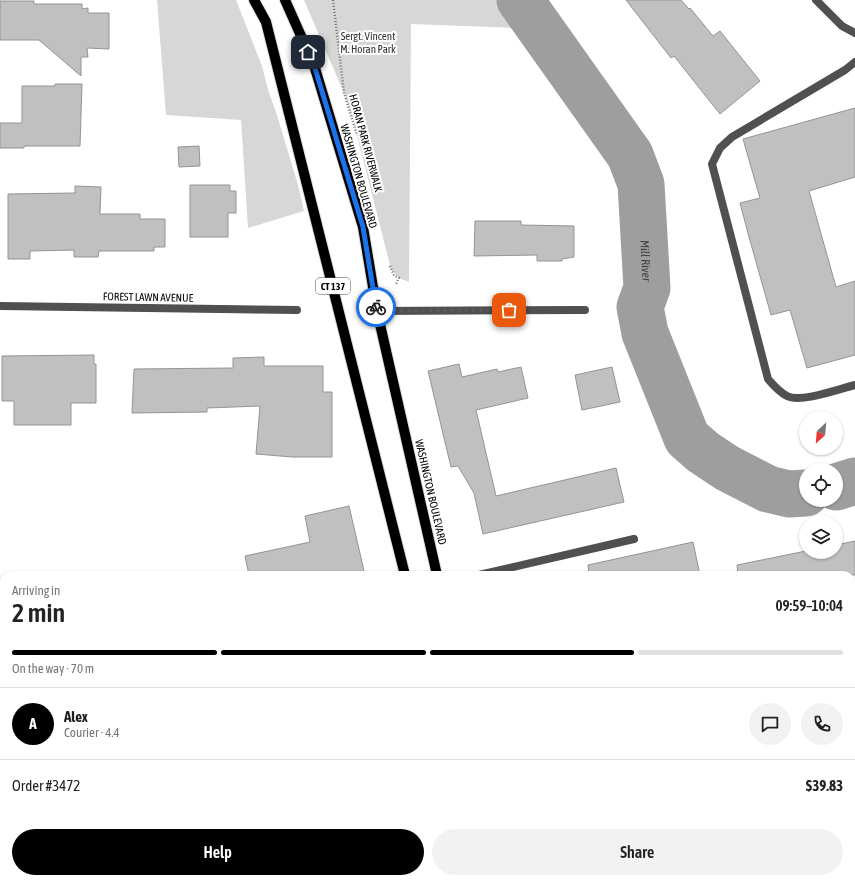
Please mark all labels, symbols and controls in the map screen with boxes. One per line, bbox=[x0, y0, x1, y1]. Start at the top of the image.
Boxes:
park label: Sergt. Vincent M. Horan Park bbox=[340, 30, 396, 55]
pin bbox=[291, 35, 325, 69]
icon: home bbox=[297, 41, 319, 63]
street label: HORAN PARK RIVERWALK bbox=[347, 93, 385, 194]
street label: WASHINGTON BOULEVARD bbox=[338, 123, 380, 229]
water label: Mill River bbox=[637, 240, 654, 282]
road number: CT 137 bbox=[316, 278, 350, 294]
courier bbox=[356, 287, 396, 327]
street label: FOREST LAWN AVENUE bbox=[103, 290, 194, 304]
pin bbox=[492, 293, 526, 327]
icon: bike bbox=[365, 296, 387, 318]
icon: bag bbox=[498, 299, 520, 321]
north arrow bbox=[799, 411, 843, 455]
map controls bbox=[799, 411, 843, 559]
street label: WASHINGTON BOULEVARD bbox=[413, 438, 449, 546]
button: locate bbox=[799, 463, 843, 507]
button: layers bbox=[799, 515, 843, 559]
text: Arriving in bbox=[12, 583, 60, 598]
text: 09:59–10:04 bbox=[775, 597, 843, 614]
text: 2 min bbox=[12, 598, 65, 628]
text: On the way · 70 m bbox=[12, 661, 94, 676]
button: chat bbox=[749, 703, 791, 745]
button: phone bbox=[801, 703, 843, 745]
text: Alex bbox=[64, 708, 88, 725]
text: A bbox=[29, 715, 37, 732]
text: Courier · 4.4 bbox=[64, 725, 120, 740]
text: Order #3472 bbox=[12, 777, 80, 794]
text: $39.83 bbox=[806, 777, 843, 794]
button: Help bbox=[12, 829, 424, 875]
button: Share bbox=[432, 829, 843, 875]

